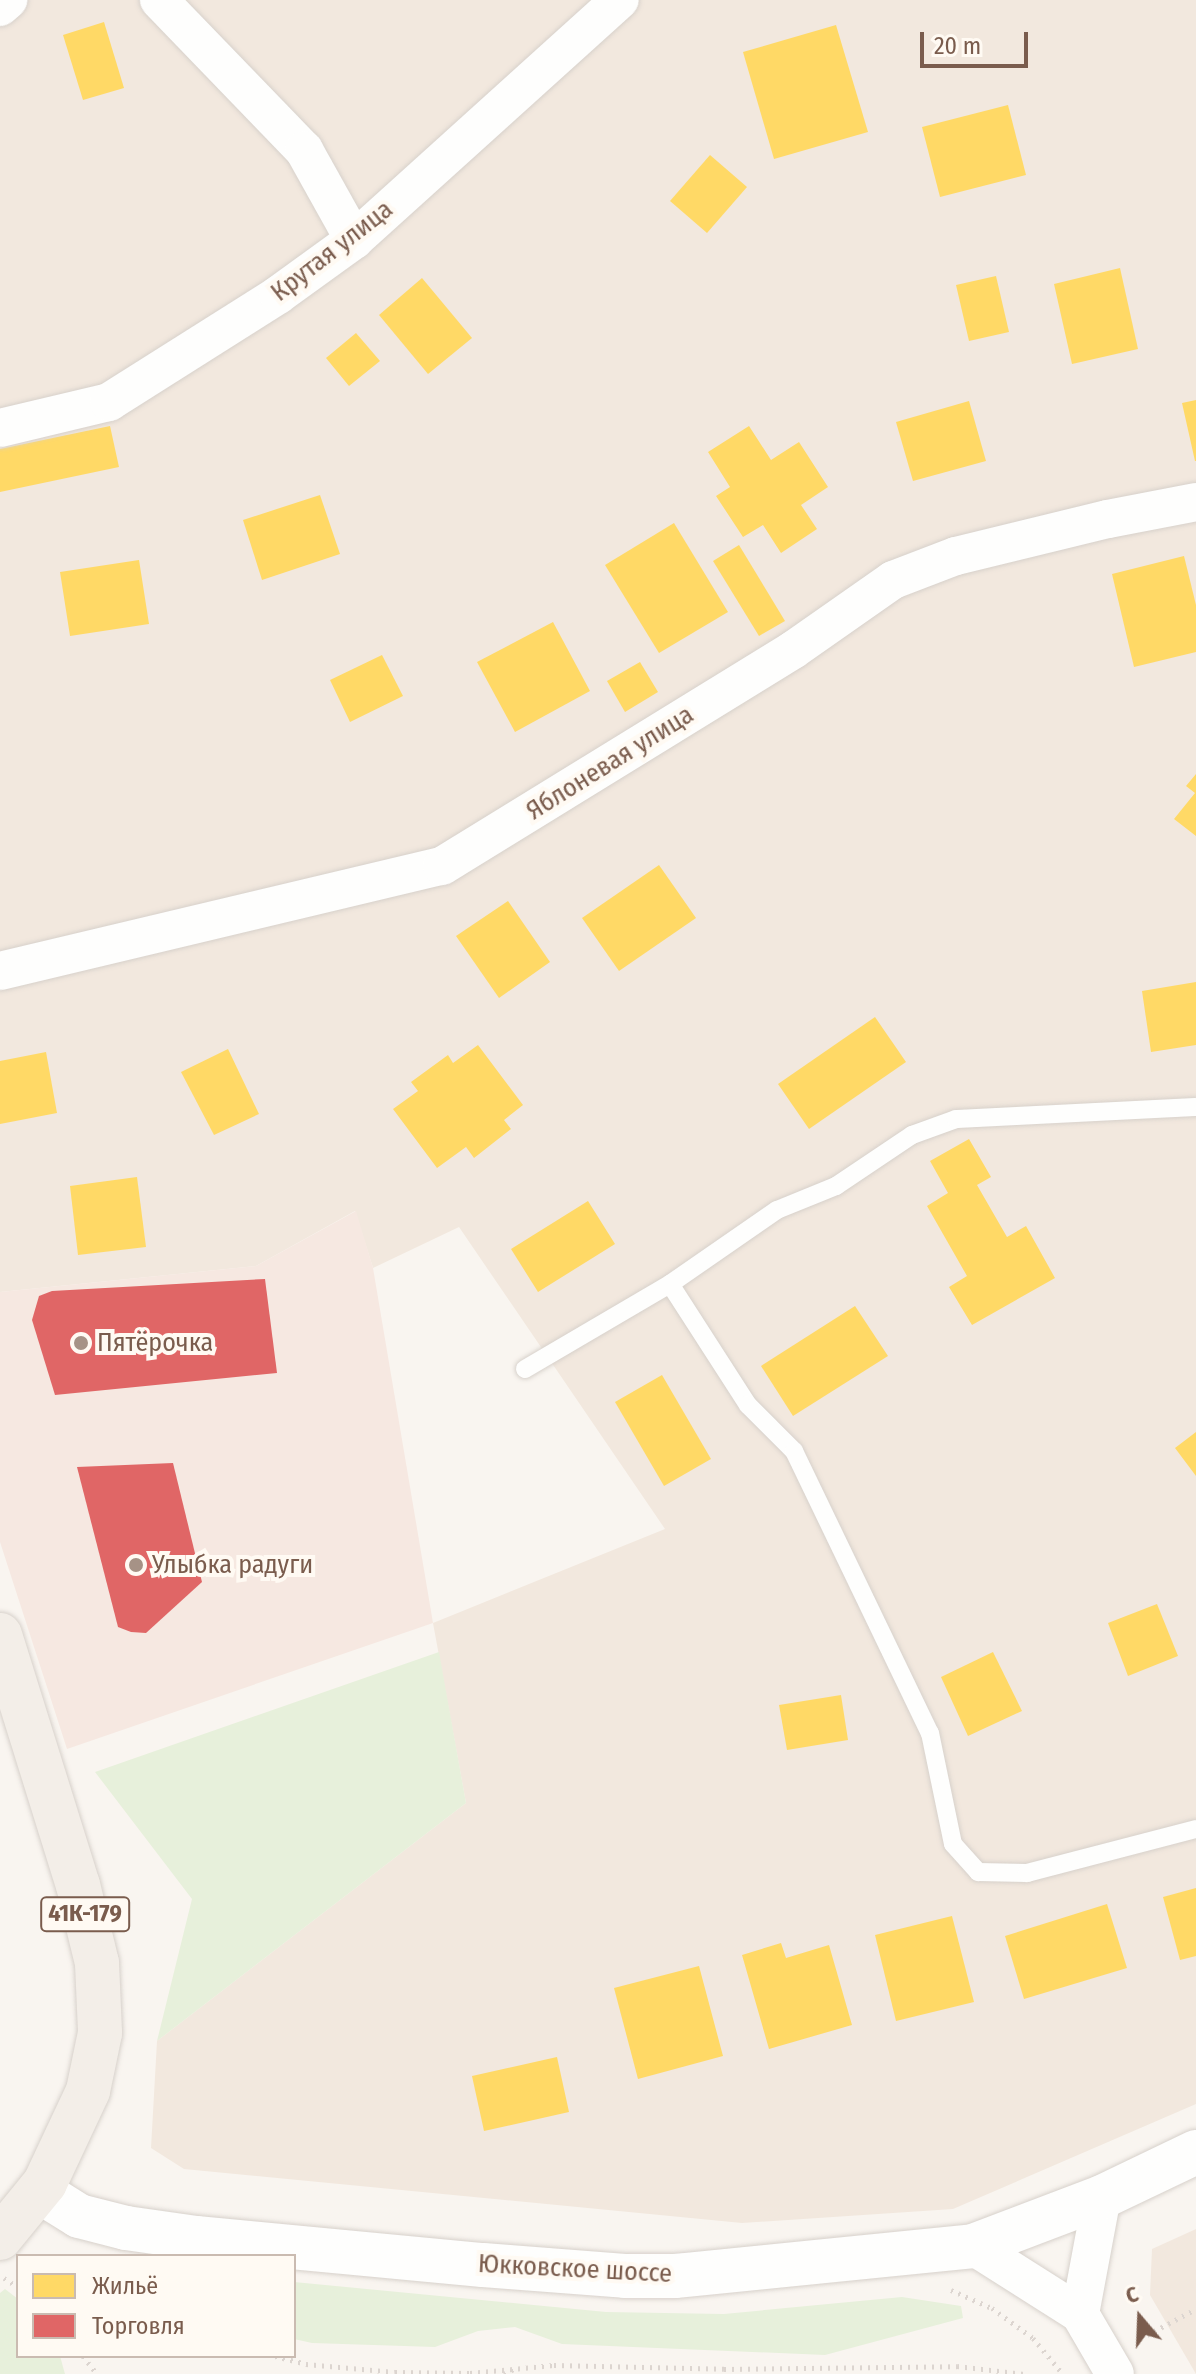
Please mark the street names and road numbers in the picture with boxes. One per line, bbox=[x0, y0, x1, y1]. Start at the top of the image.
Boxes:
street label: Крутая улица bbox=[265, 194, 399, 308]
street label: Яблоневая улица bbox=[521, 699, 699, 827]
road number: 41К-179 bbox=[39, 1894, 131, 1934]
street label: Юкковское шоссе bbox=[477, 2248, 673, 2290]

